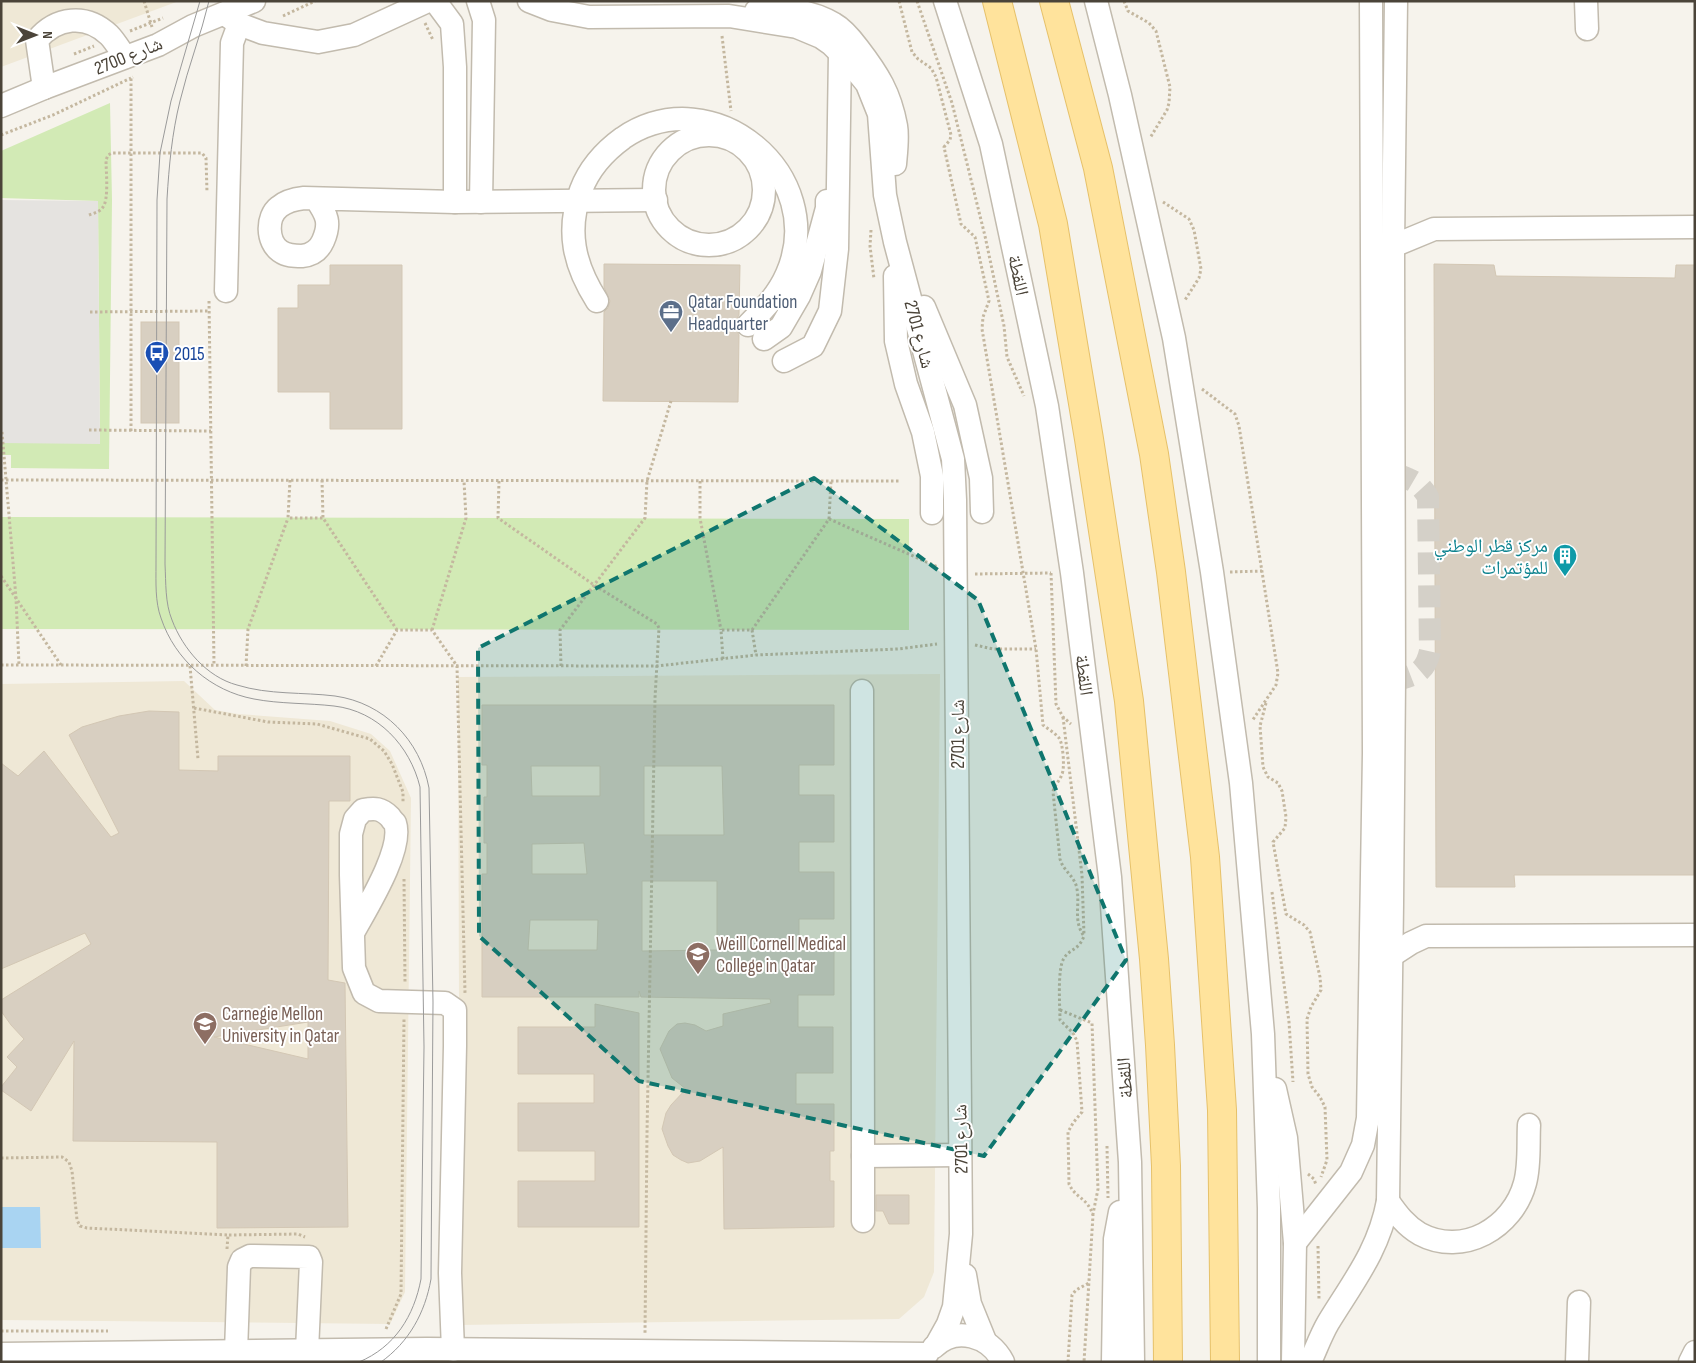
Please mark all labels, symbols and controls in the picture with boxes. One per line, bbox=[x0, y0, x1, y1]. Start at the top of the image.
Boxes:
north arrow bbox=[10, 10, 60, 60]
text: N bbox=[39, 31, 56, 39]
street label: شارع 2700 bbox=[91, 32, 166, 80]
street label: اللقطة bbox=[1002, 253, 1033, 298]
place label: Qatar Foundation Headquarter bbox=[688, 291, 797, 336]
street label: شارع 2701 bbox=[898, 298, 939, 371]
office icon: Qatar Foundation Headquarter bbox=[658, 299, 684, 333]
bus stop icon: 2015 bbox=[144, 340, 170, 374]
place label: 2015 bbox=[174, 343, 205, 366]
place label: مركز قطر الوطني للمؤتمرات bbox=[1434, 535, 1548, 580]
building icon: مركز قطر الوطني للمؤتمرات bbox=[1552, 543, 1578, 577]
street label: اللقطة bbox=[1070, 653, 1097, 697]
street label: شارع 2701 bbox=[947, 699, 970, 769]
place label: Weill Cornell Medical College in Qatar bbox=[716, 933, 846, 978]
school or university icon: Weill Cornell Medical College in Qatar bbox=[685, 941, 711, 975]
place label: Carnegie Mellon University in Qatar bbox=[222, 1003, 340, 1048]
school or university icon: Carnegie Mellon University in Qatar bbox=[192, 1011, 218, 1045]
street label: اللقطة bbox=[1113, 1057, 1138, 1099]
street label: شارع 2701 bbox=[949, 1104, 974, 1174]

